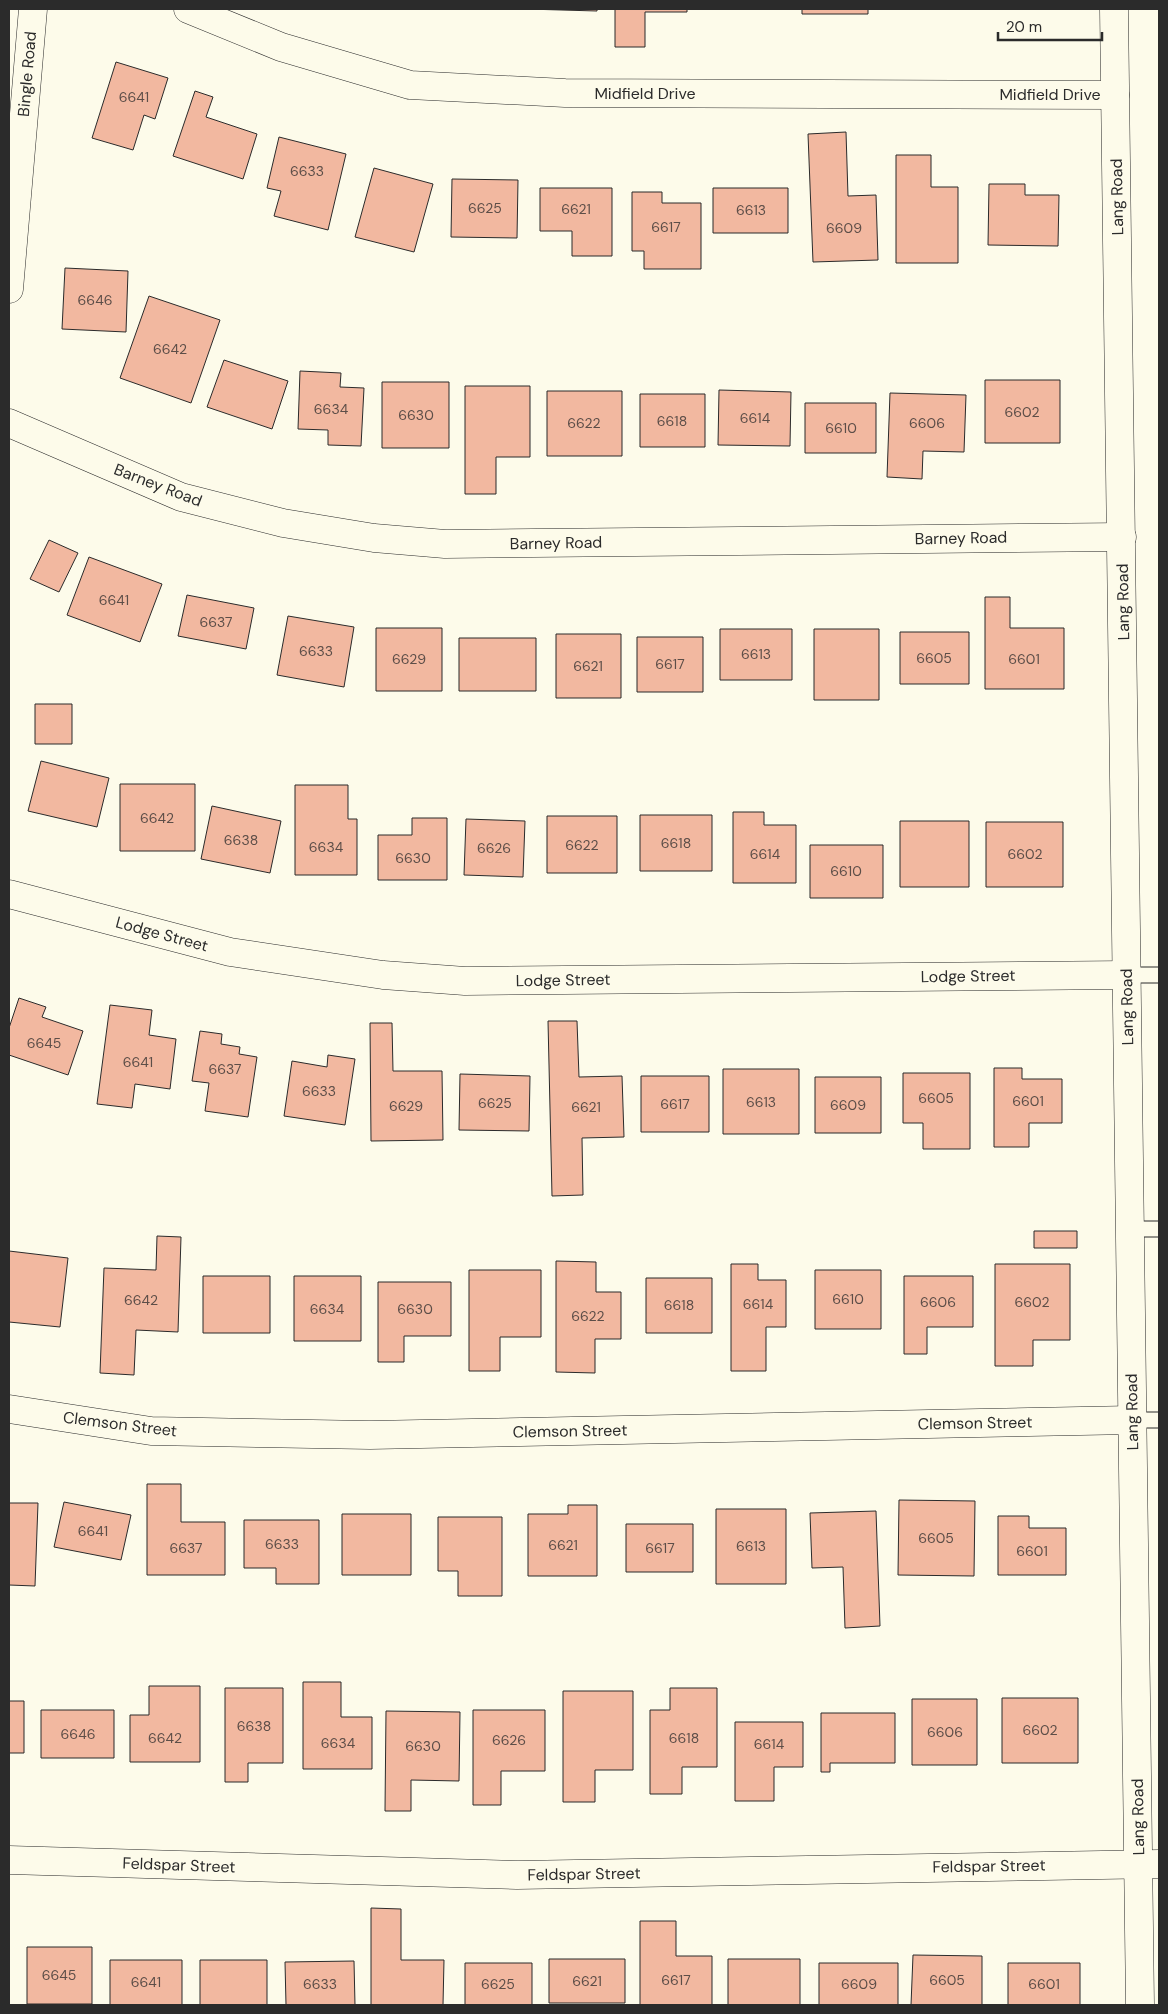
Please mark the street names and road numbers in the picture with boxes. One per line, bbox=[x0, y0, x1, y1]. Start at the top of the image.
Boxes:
street label: Bingle Road bbox=[13, 30, 41, 118]
street label: Midfield Drive bbox=[594, 83, 696, 104]
street label: Midfield Drive bbox=[999, 84, 1101, 105]
street label: Lang Road bbox=[1106, 158, 1128, 236]
street label: Barney Road bbox=[111, 459, 205, 511]
street label: Barney Road bbox=[915, 527, 1007, 549]
street label: Barney Road bbox=[510, 532, 602, 554]
street label: Lang Road bbox=[1112, 563, 1134, 641]
street label: Lodge Street bbox=[113, 912, 211, 956]
street label: Lodge Street bbox=[920, 965, 1016, 987]
street label: Lang Road bbox=[1116, 968, 1138, 1046]
street label: Lodge Street bbox=[515, 969, 611, 991]
street label: Lang Road bbox=[1121, 1373, 1143, 1451]
street label: Clemson Street bbox=[62, 1407, 178, 1441]
street label: Clemson Street bbox=[917, 1412, 1033, 1434]
street label: Clemson Street bbox=[512, 1420, 628, 1442]
street label: Lang Road bbox=[1127, 1778, 1149, 1856]
street label: Feldspar Street bbox=[122, 1853, 236, 1877]
street label: Feldspar Street bbox=[932, 1855, 1046, 1877]
street label: Feldspar Street bbox=[527, 1863, 641, 1885]

